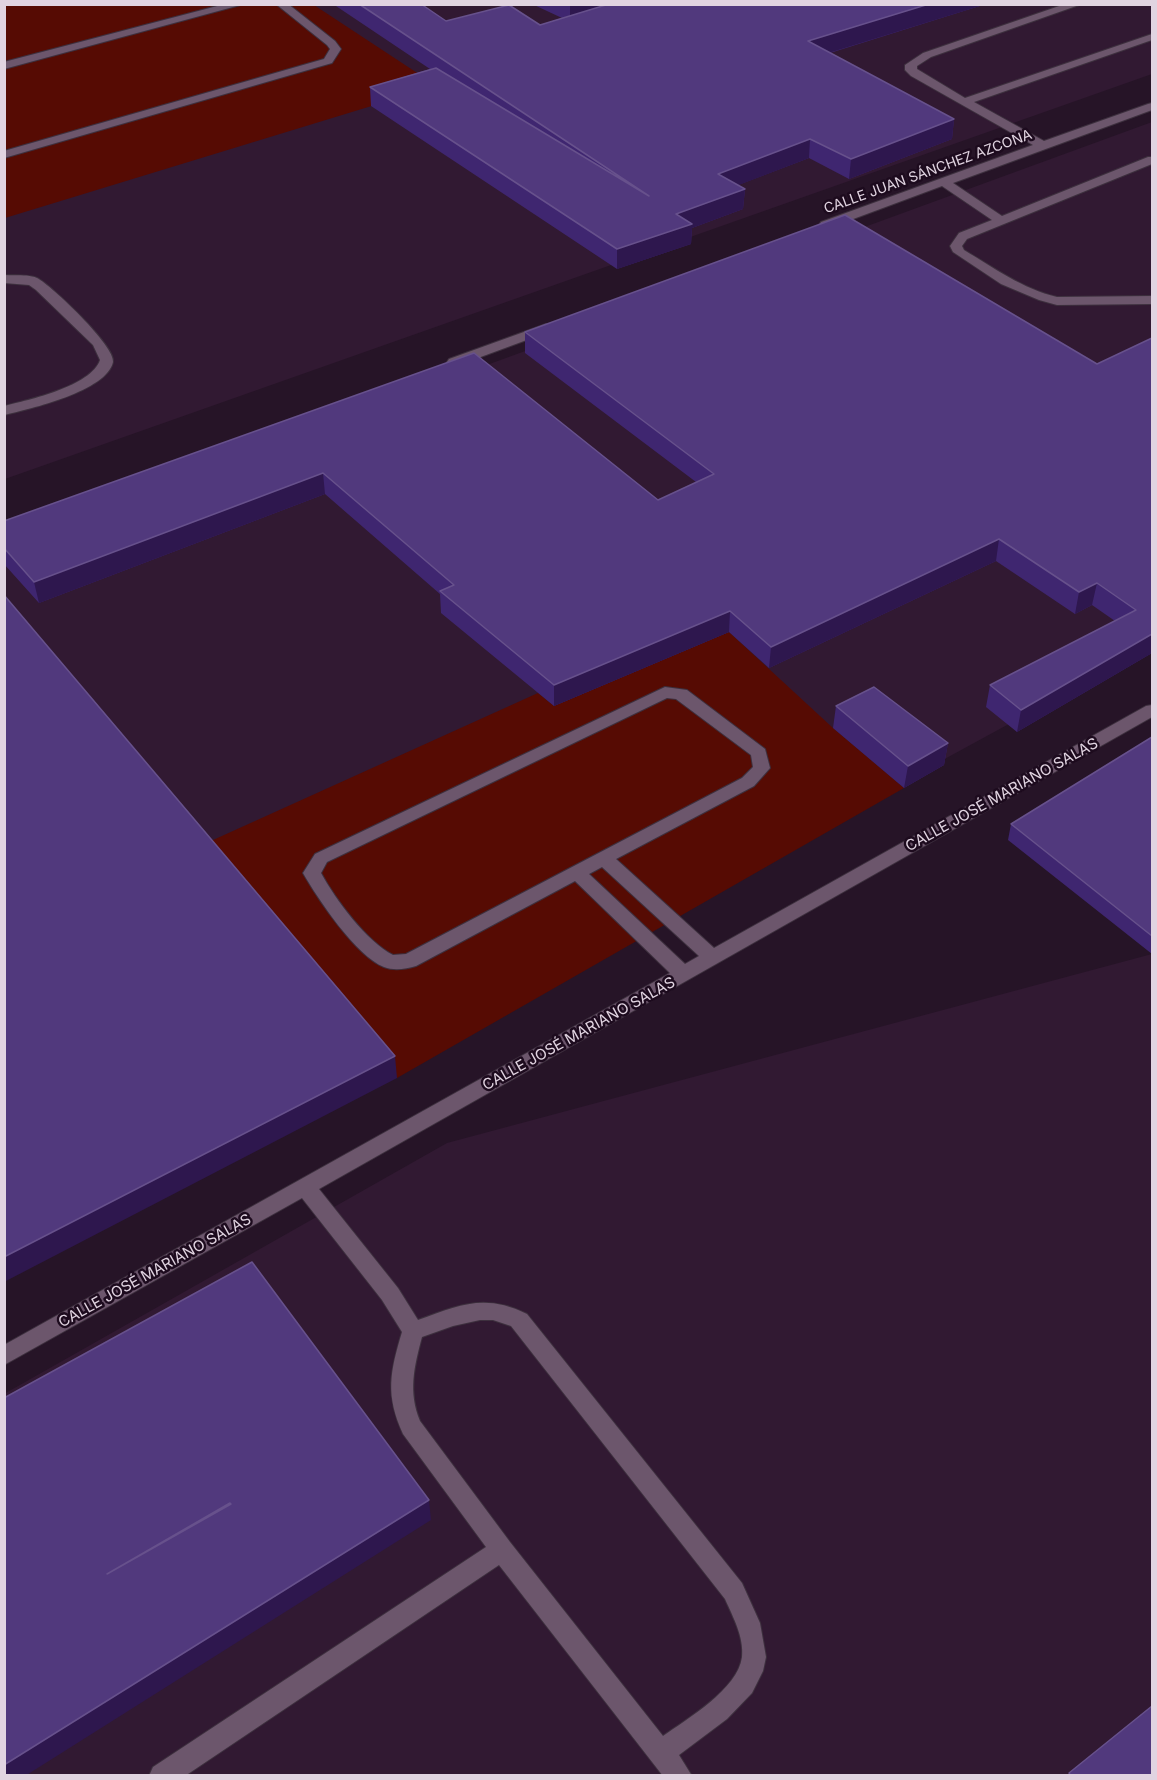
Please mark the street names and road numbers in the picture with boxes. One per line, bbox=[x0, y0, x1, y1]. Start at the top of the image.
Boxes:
street label: CALLE JUAN SÁNCHEZ AZCONA bbox=[822, 126, 1034, 218]
street label: CALLE JOSÉ MARIANO SALAS bbox=[903, 734, 1101, 856]
street label: CALLE JOSÉ MARIANO SALAS bbox=[480, 973, 678, 1095]
street label: CALLE JOSÉ MARIANO SALAS bbox=[56, 1210, 254, 1332]

